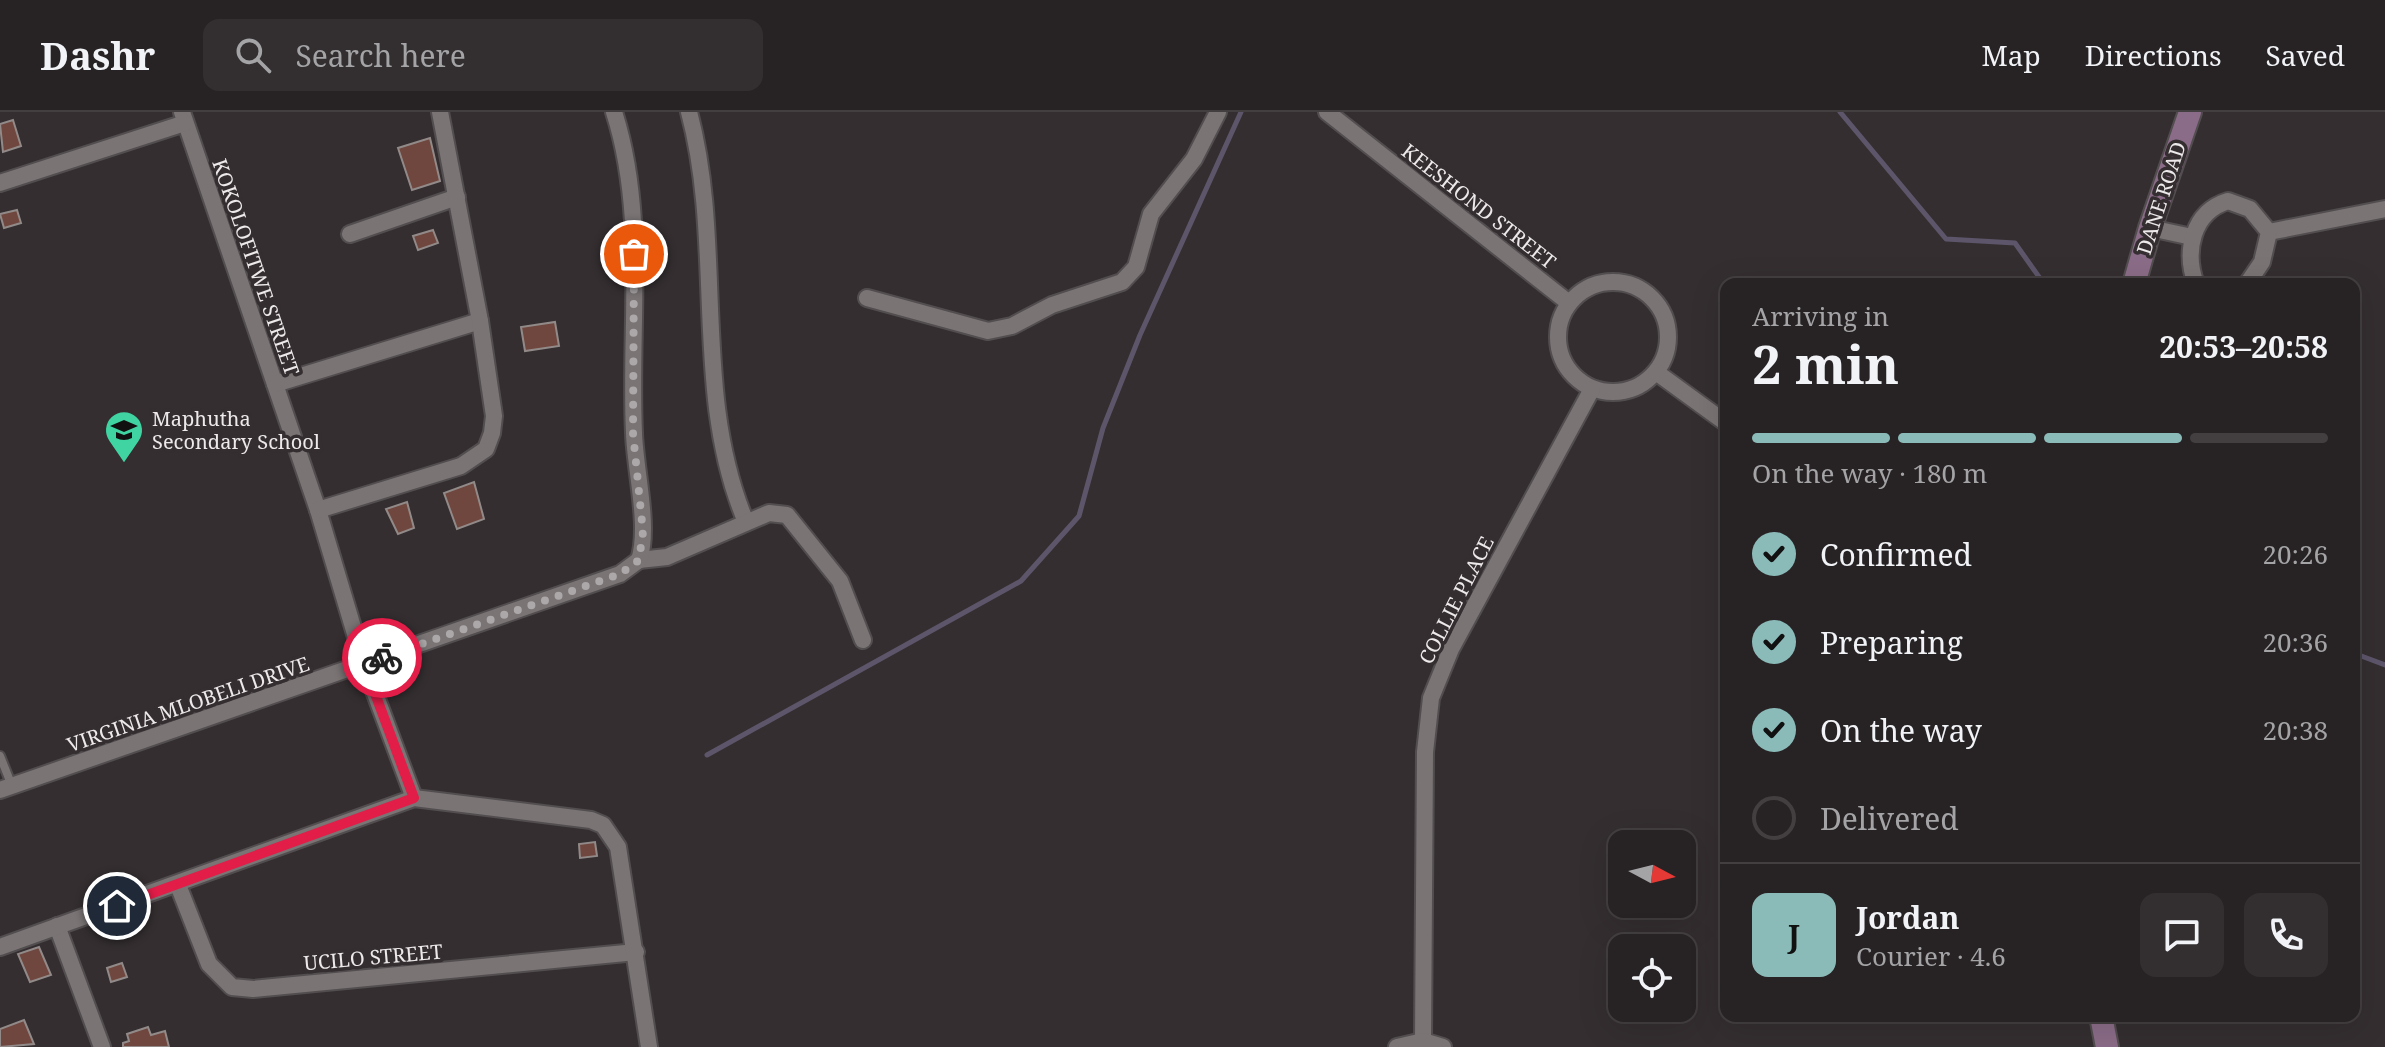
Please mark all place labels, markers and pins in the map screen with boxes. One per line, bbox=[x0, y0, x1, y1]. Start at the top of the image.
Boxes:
pin bbox=[600, 220, 668, 288]
place label: Maphutha Secondary School bbox=[152, 405, 320, 455]
school or university icon: Maphutha Secondary School bbox=[103, 409, 145, 464]
pin bbox=[83, 872, 151, 940]

